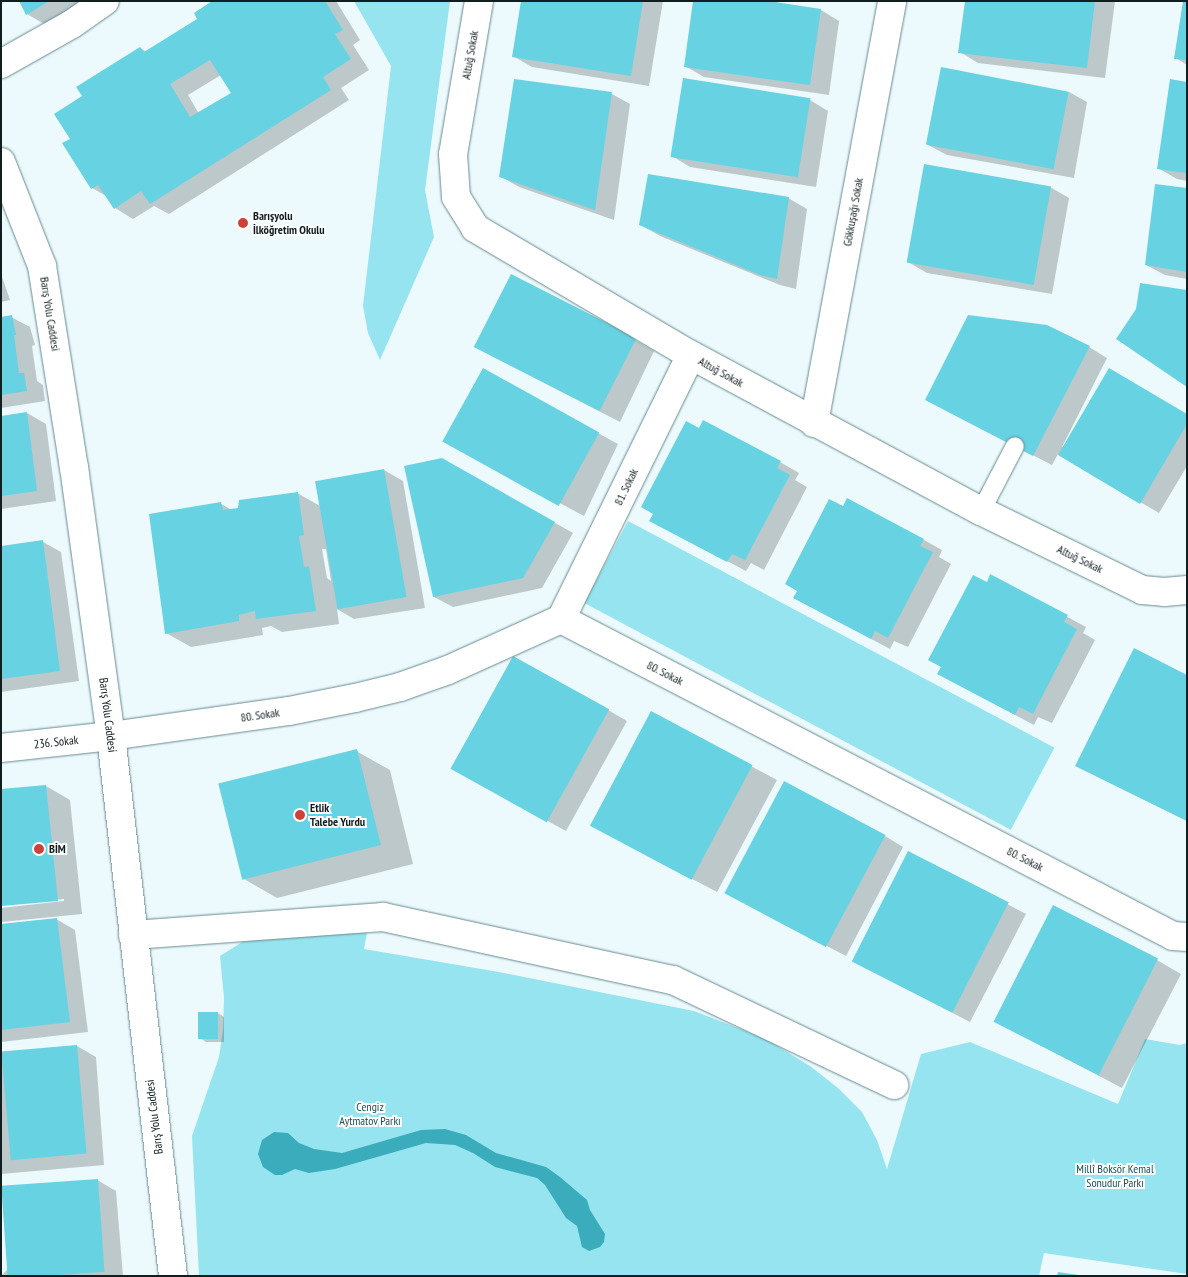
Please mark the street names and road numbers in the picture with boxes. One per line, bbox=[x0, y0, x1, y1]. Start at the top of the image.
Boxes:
street label: Altuğ Sokak bbox=[459, 30, 481, 80]
street label: Gökkuşağı Sokak bbox=[840, 177, 866, 247]
street label: Barış Yolu Caddesi bbox=[37, 276, 63, 352]
street label: Altuğ Sokak bbox=[696, 354, 746, 390]
street label: 81. Sokak bbox=[611, 466, 641, 508]
street label: Altuğ Sokak bbox=[1055, 542, 1105, 576]
street label: 80. Sokak bbox=[644, 658, 686, 688]
street label: Barış Yolu Caddesi bbox=[96, 677, 120, 753]
street label: 80. Sokak bbox=[239, 705, 281, 725]
street label: 236. Sokak bbox=[33, 732, 79, 752]
street label: 80. Sokak bbox=[1004, 844, 1046, 874]
street label: Barış Yolu Caddesi bbox=[142, 1079, 166, 1155]

